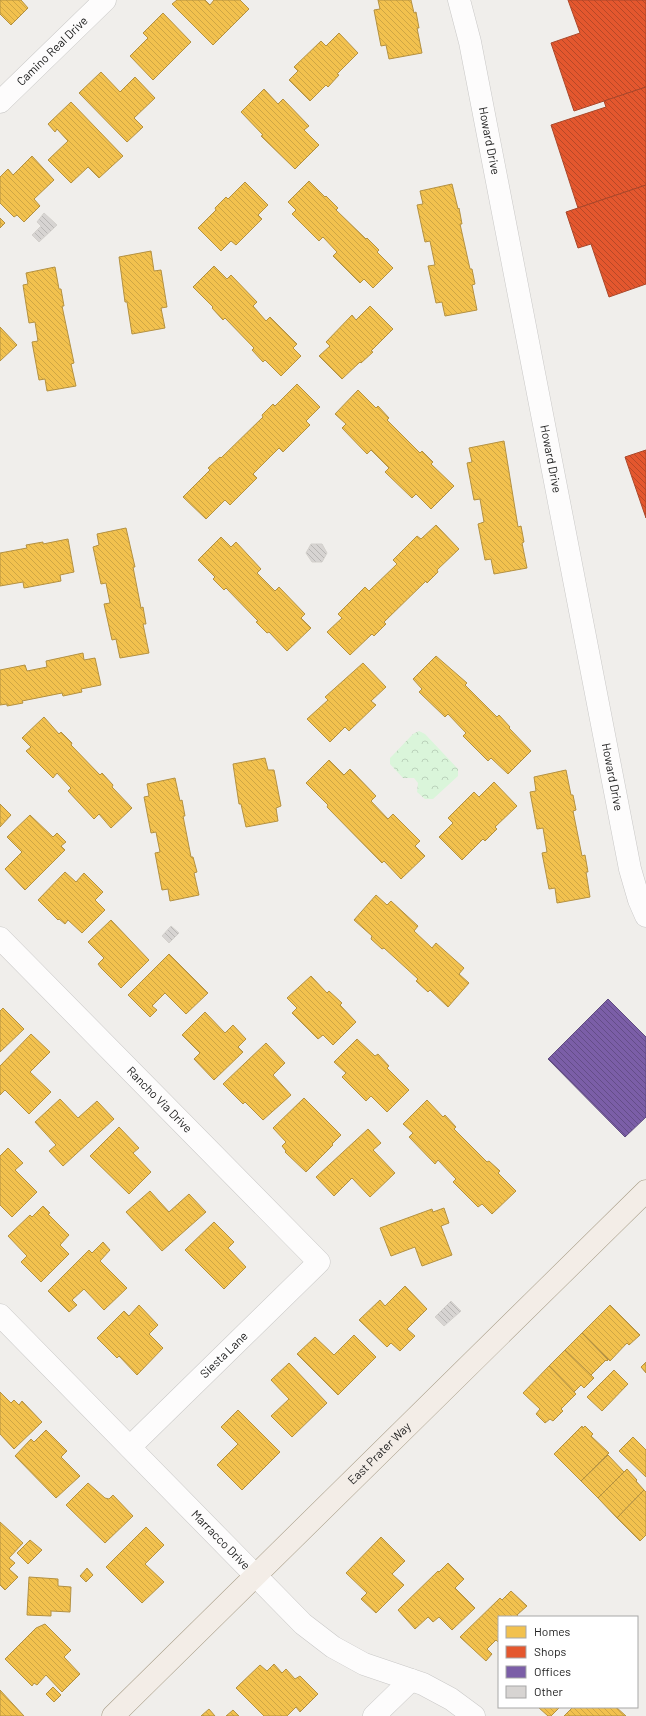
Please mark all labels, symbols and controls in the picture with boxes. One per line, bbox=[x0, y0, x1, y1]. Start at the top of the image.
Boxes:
street label: Camino Real Drive bbox=[13, 13, 90, 88]
street label: Howard Drive bbox=[477, 105, 504, 176]
street label: Howard Drive bbox=[538, 424, 565, 494]
street label: Howard Drive bbox=[600, 742, 627, 812]
street label: Rancho Via Drive bbox=[124, 1063, 195, 1135]
street label: Siesta Lane bbox=[197, 1328, 250, 1380]
street label: East Prater Way bbox=[344, 1419, 413, 1487]
street label: Marracco Drive bbox=[189, 1507, 253, 1572]
legend bbox=[498, 1616, 638, 1708]
text: Homes bbox=[534, 1624, 571, 1638]
text: Shops bbox=[534, 1644, 567, 1658]
text: Offices bbox=[534, 1664, 571, 1678]
text: Other bbox=[534, 1684, 564, 1698]

